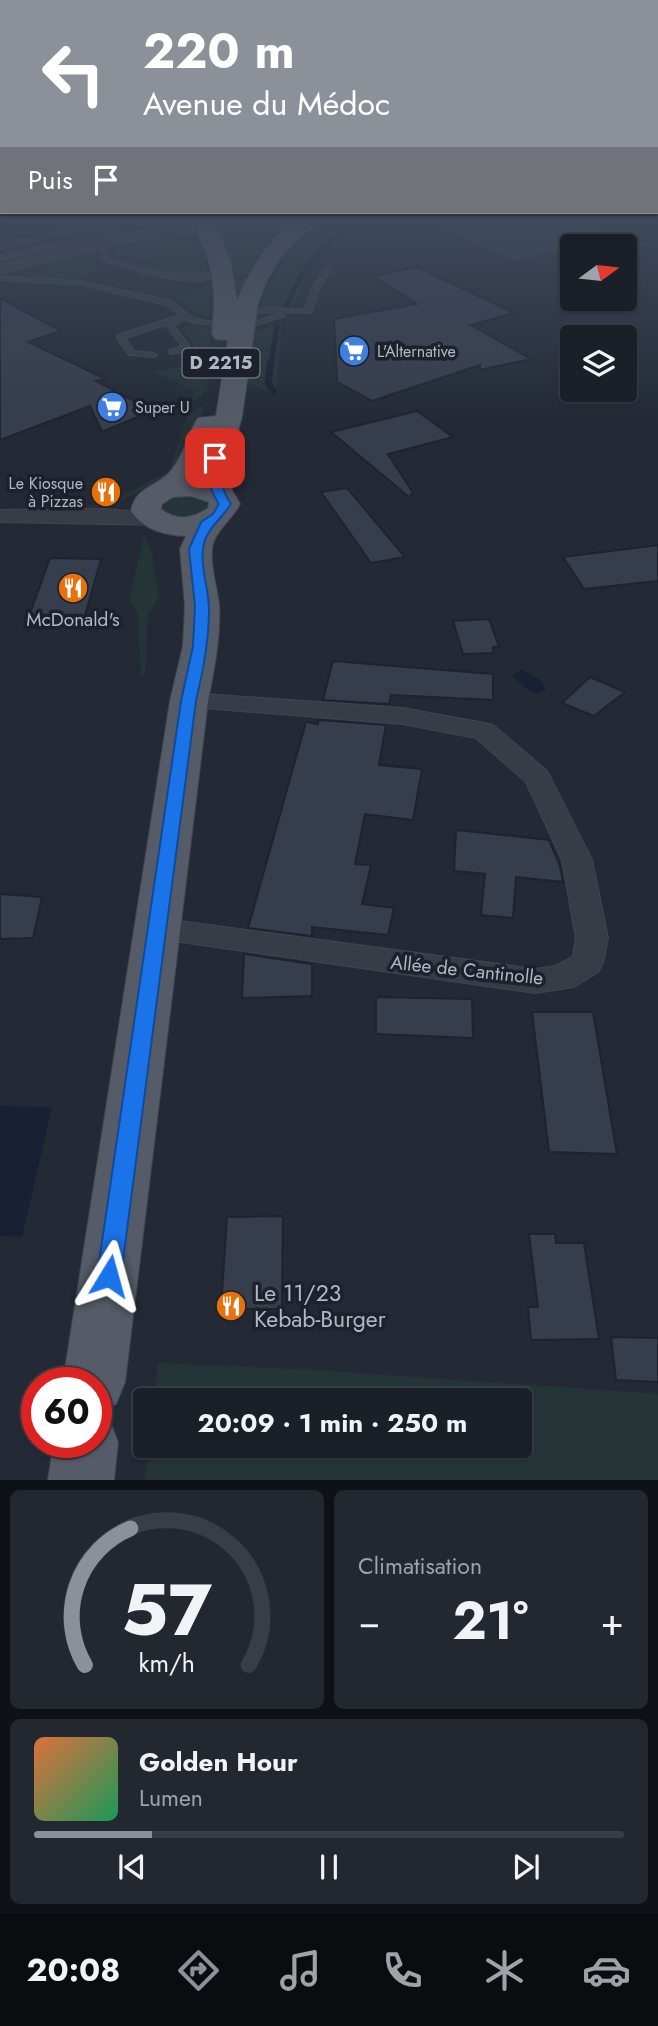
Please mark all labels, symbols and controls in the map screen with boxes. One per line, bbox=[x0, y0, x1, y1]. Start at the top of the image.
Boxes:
text: 220 m bbox=[143, 16, 295, 86]
icon: left bbox=[28, 28, 119, 119]
text: Avenue du Médoc bbox=[143, 81, 390, 127]
text: Puis bbox=[28, 161, 73, 199]
icon: arrive bbox=[87, 161, 125, 199]
north arrow bbox=[560, 234, 637, 312]
map controls bbox=[560, 234, 637, 402]
button: layers bbox=[560, 325, 637, 402]
supermarket icon: L'Alternative bbox=[337, 334, 371, 368]
place label: L'Alternative bbox=[377, 340, 456, 363]
road number: D 2215 bbox=[182, 348, 260, 377]
supermarket icon: Super U bbox=[95, 390, 129, 424]
place label: Super U bbox=[135, 396, 190, 419]
pin bbox=[185, 428, 245, 488]
icon: arrive bbox=[196, 439, 234, 477]
place label: Le Kiosque à Pizzas bbox=[9, 472, 83, 513]
restaurant icon: Le Kiosque à Pizzas bbox=[89, 475, 123, 509]
restaurant icon: McDonald's bbox=[56, 571, 90, 605]
place label: McDonald's bbox=[26, 606, 120, 633]
street label: Allée de Cantinolle bbox=[389, 949, 545, 991]
position arrow bbox=[72, 1239, 146, 1313]
place label: Le 11/23 Kebab-Burger bbox=[254, 1276, 386, 1336]
restaurant icon: Le 11/23 Kebab-Burger bbox=[214, 1289, 248, 1323]
speed limit sign: 60 bbox=[21, 1367, 112, 1458]
text: 20:09 · 1 min · 250 m bbox=[198, 1404, 467, 1442]
text: Climatisation bbox=[358, 1549, 482, 1583]
text: 57 bbox=[122, 1558, 213, 1663]
text: 21° bbox=[453, 1583, 529, 1659]
text: − bbox=[358, 1594, 380, 1649]
text: + bbox=[601, 1594, 624, 1649]
text: km/h bbox=[139, 1645, 195, 1681]
text: Golden Hour bbox=[139, 1743, 298, 1781]
text: Lumen bbox=[139, 1781, 203, 1815]
icon: previous bbox=[113, 1848, 151, 1886]
icon: pause bbox=[310, 1848, 348, 1886]
icon: next bbox=[507, 1848, 545, 1886]
icon: directions bbox=[174, 1946, 223, 1995]
icon: music bbox=[276, 1946, 325, 1995]
icon: phone bbox=[378, 1946, 427, 1995]
icon: climate bbox=[480, 1946, 529, 1995]
icon: car bbox=[582, 1946, 631, 1995]
text: 20:08 bbox=[27, 1947, 120, 1993]

